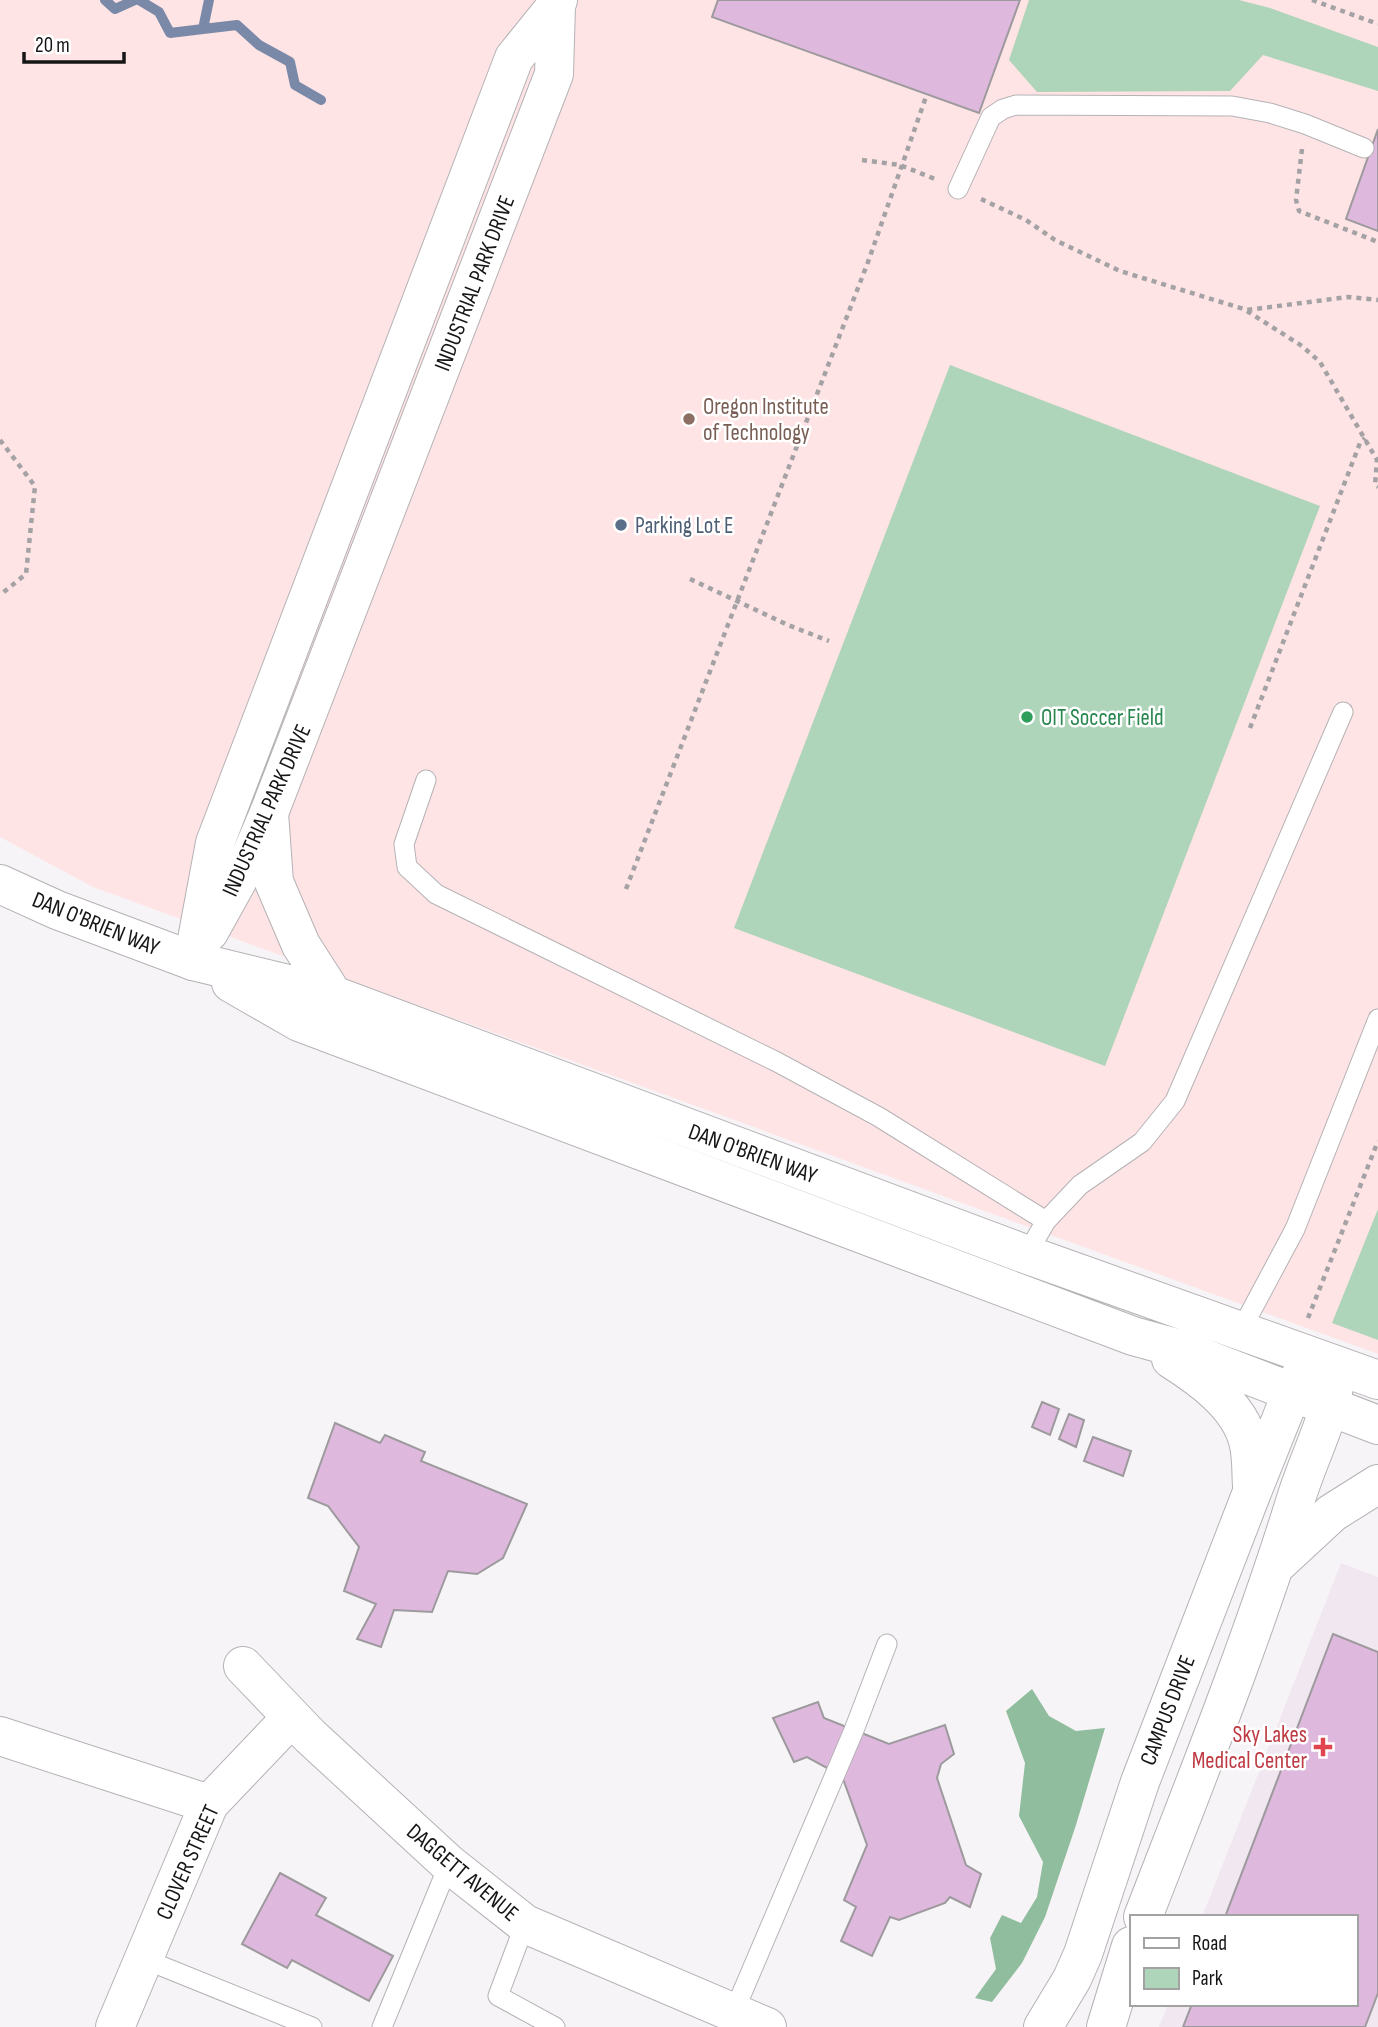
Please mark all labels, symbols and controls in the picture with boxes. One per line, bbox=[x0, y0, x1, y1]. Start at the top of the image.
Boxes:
scale bar bbox=[24, 21, 124, 65]
text: 20 m bbox=[35, 33, 70, 58]
street label: INDUSTRIAL PARK DRIVE bbox=[429, 192, 521, 375]
place label: Oregon Institute of Technology bbox=[703, 393, 829, 447]
marker: Oregon Institute of Technology bbox=[681, 411, 697, 427]
place label: Parking Lot E bbox=[635, 512, 734, 540]
marker: Parking Lot E bbox=[613, 517, 629, 533]
place label: OIT Soccer Field bbox=[1041, 704, 1164, 732]
marker: OIT Soccer Field bbox=[1019, 709, 1035, 725]
street label: INDUSTRIAL PARK DRIVE bbox=[216, 720, 317, 901]
street label: DAN O'BRIEN WAY bbox=[28, 886, 164, 962]
street label: DAN O'BRIEN WAY bbox=[685, 1118, 821, 1190]
street label: CAMPUS DRIVE bbox=[1134, 1651, 1202, 1769]
place label: Sky Lakes Medical Center bbox=[1192, 1721, 1307, 1775]
marker: Sky Lakes Medical Center bbox=[1313, 1737, 1333, 1757]
street label: CLOVER STREET bbox=[150, 1801, 226, 1924]
street label: DAGGETT AVENUE bbox=[401, 1818, 524, 1928]
legend bbox=[1130, 1915, 1357, 2006]
text: Road bbox=[1192, 1931, 1227, 1956]
text: Park bbox=[1192, 1966, 1223, 1991]

